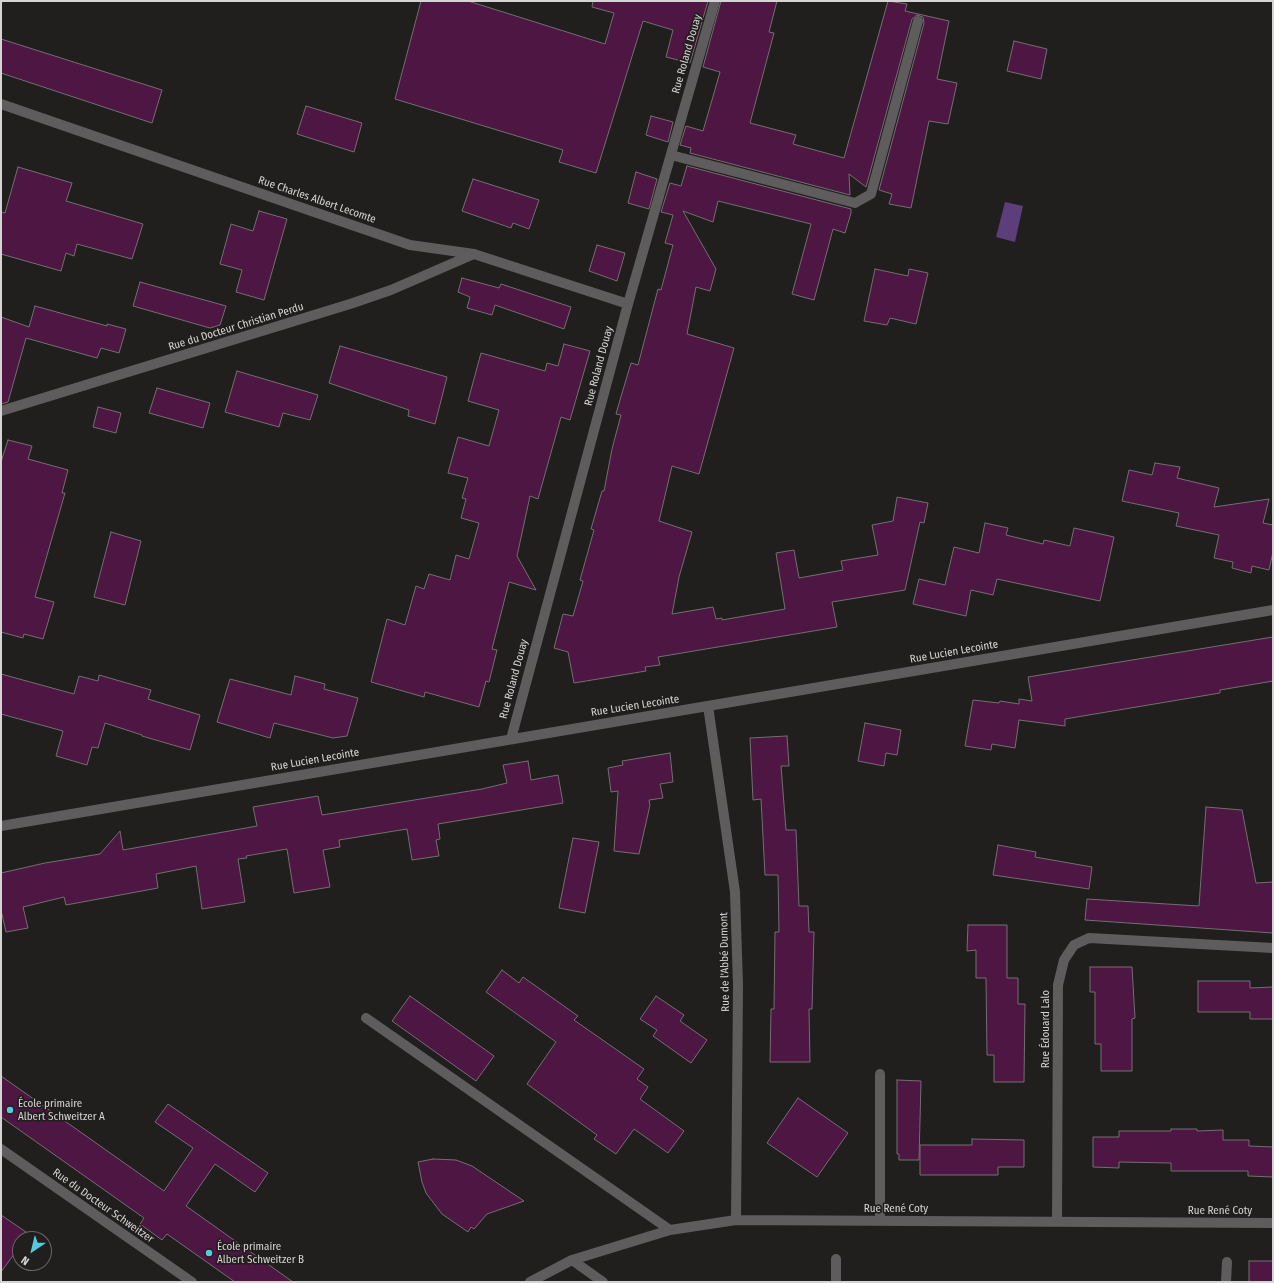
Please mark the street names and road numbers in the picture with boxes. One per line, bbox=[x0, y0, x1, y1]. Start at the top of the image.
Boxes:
street label: Rue Roland Douay bbox=[669, 13, 705, 95]
street label: Rue Charles Albert Lecomte bbox=[256, 174, 378, 226]
street label: Rue du Docteur Christian Perdu bbox=[167, 300, 305, 354]
street label: Rue Roland Douay bbox=[582, 325, 616, 407]
street label: Rue Roland Douay bbox=[497, 638, 531, 720]
street label: Rue Lucien Lecointe bbox=[909, 638, 999, 666]
street label: Rue Lucien Lecointe bbox=[590, 692, 680, 720]
street label: Rue Lucien Lecointe bbox=[270, 746, 360, 774]
street label: Rue de l'Abbé Dumont bbox=[718, 912, 732, 1012]
street label: Rue Édouard Lalo bbox=[1039, 990, 1053, 1068]
street label: Rue du Docteur Schweitzer bbox=[50, 1166, 156, 1246]
street label: Rue René Coty bbox=[864, 1202, 928, 1216]
street label: Rue René Coty bbox=[1188, 1204, 1252, 1218]

